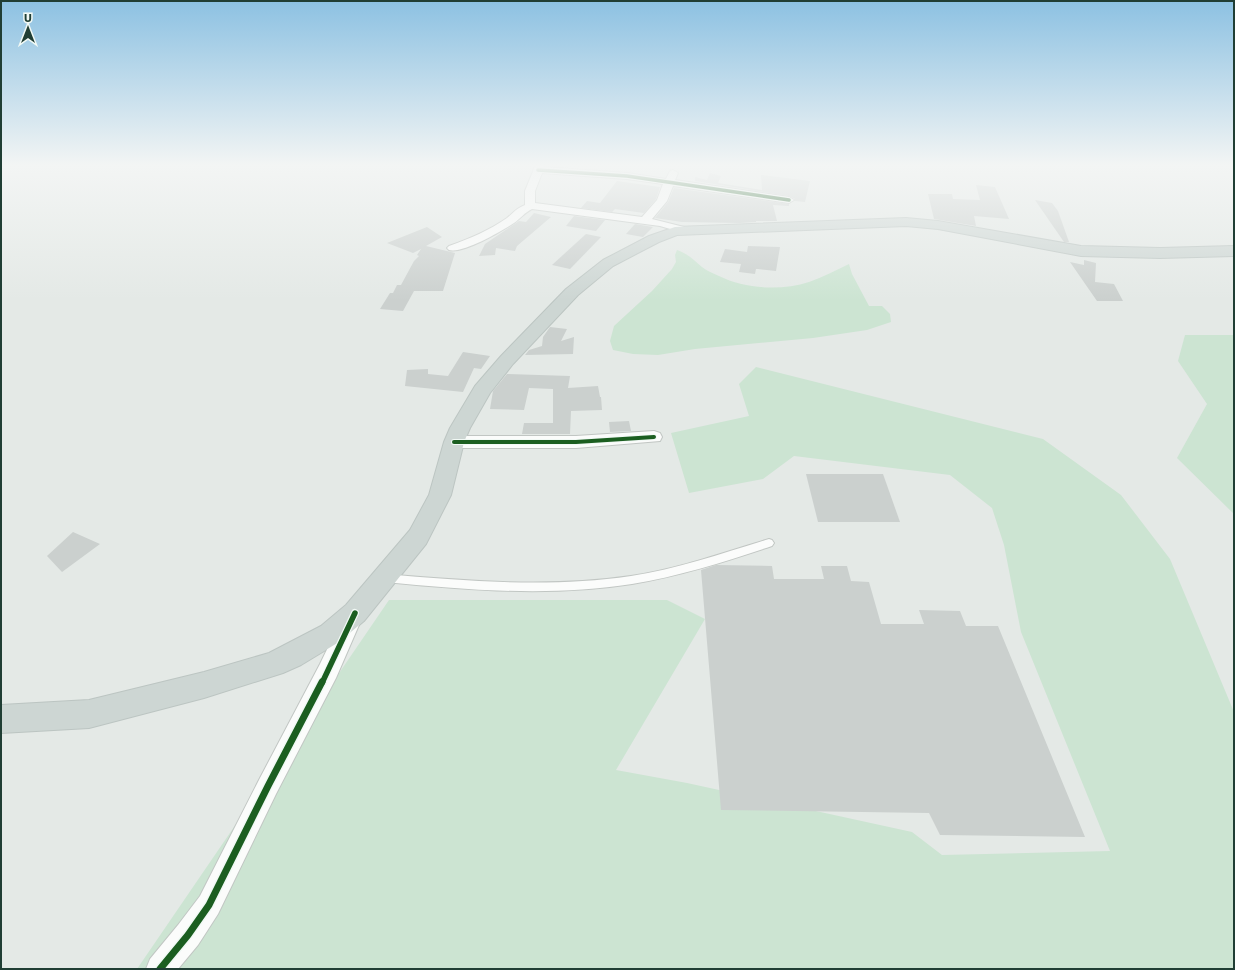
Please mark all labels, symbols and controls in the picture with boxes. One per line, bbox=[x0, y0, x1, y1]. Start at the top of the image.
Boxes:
north arrow bbox=[8, 8, 48, 48]
text: U bbox=[24, 12, 32, 25]

